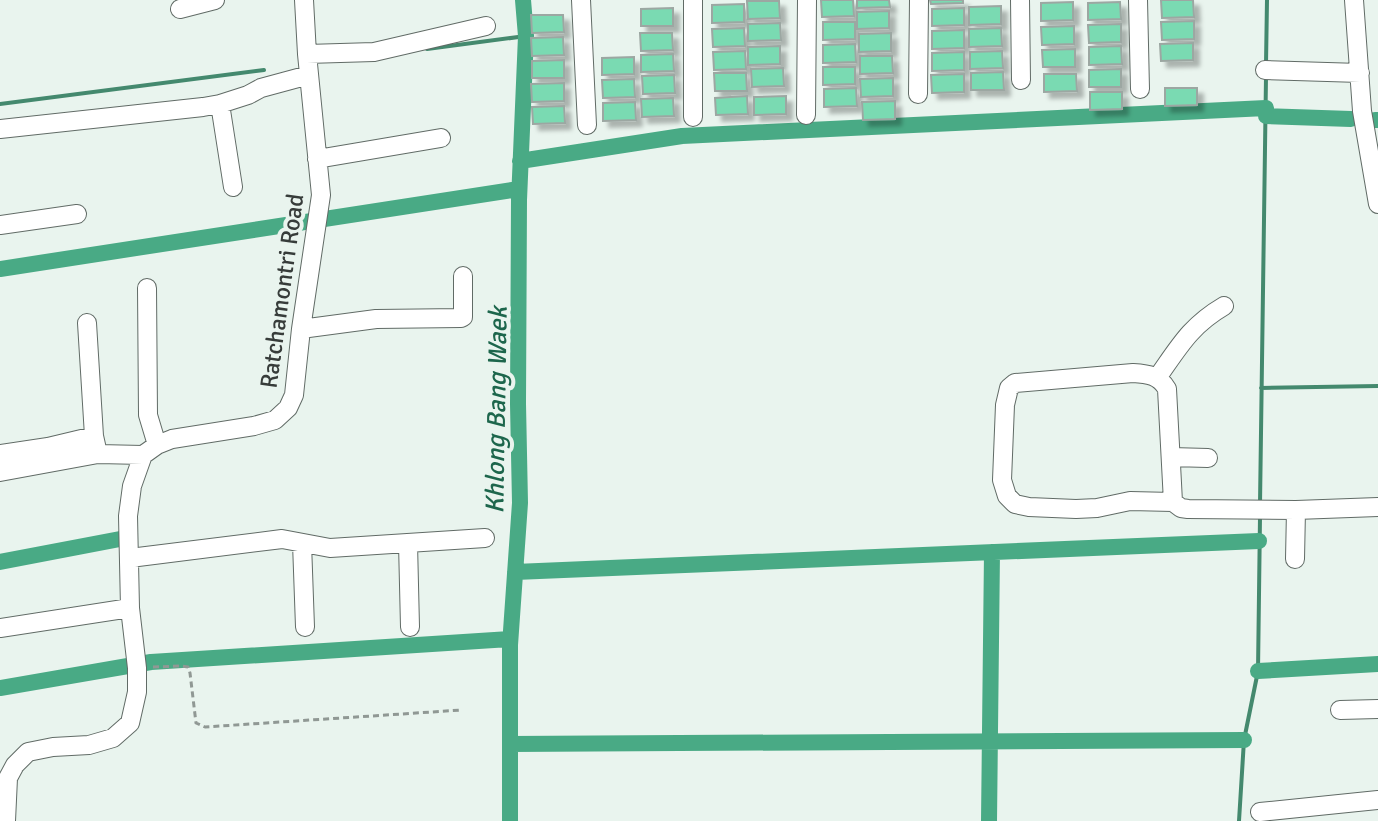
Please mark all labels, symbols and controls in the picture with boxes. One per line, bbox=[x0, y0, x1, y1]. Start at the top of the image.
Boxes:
street label: Ratchamontri Road bbox=[253, 192, 311, 390]
water label: Khlong Bang Waek bbox=[479, 304, 515, 514]

